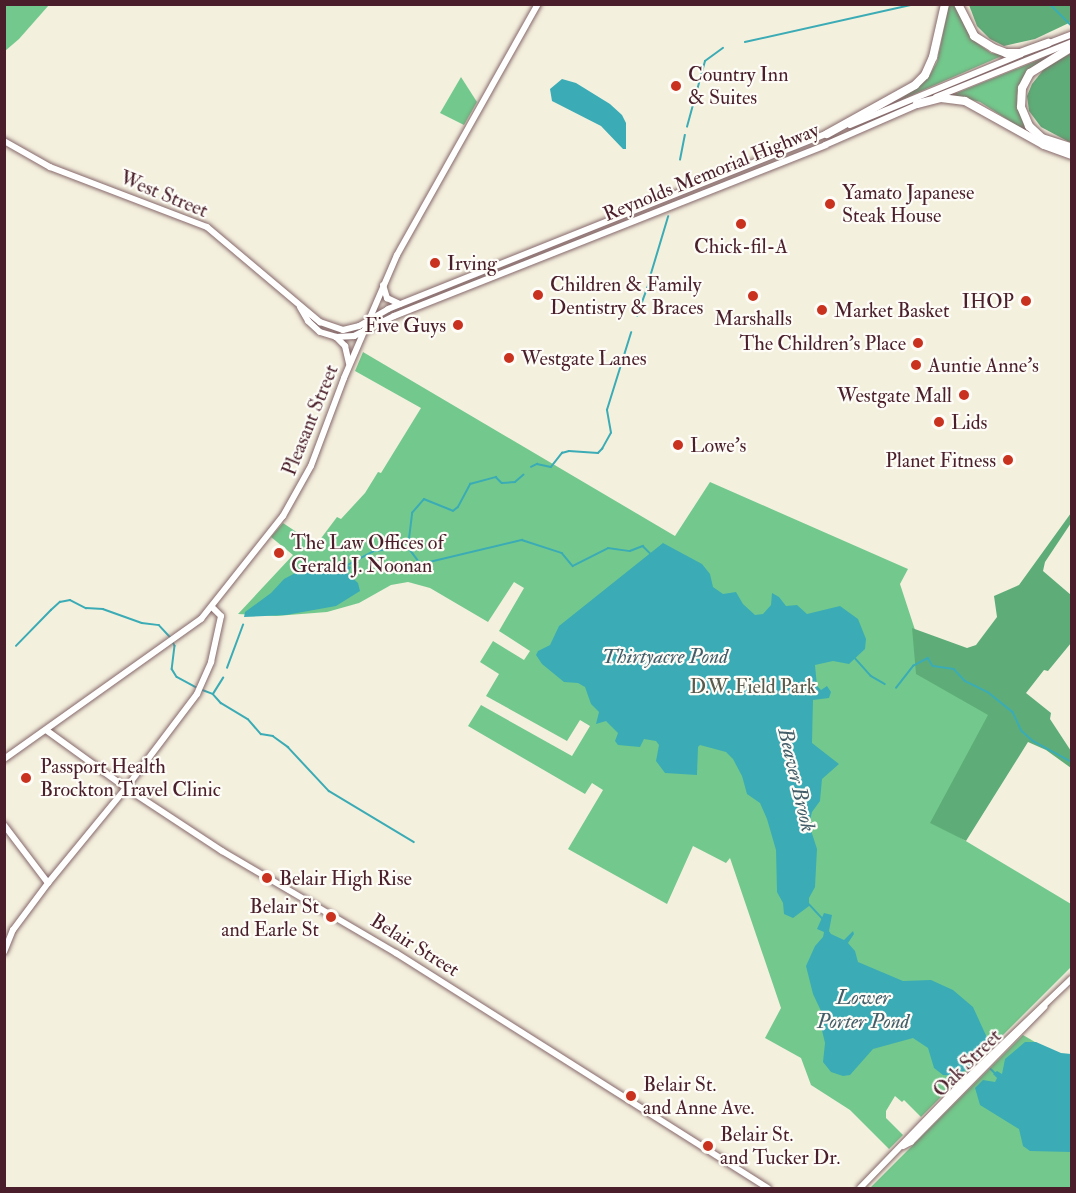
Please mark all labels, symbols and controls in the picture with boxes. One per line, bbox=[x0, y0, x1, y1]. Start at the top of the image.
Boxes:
place label: Country Inn & Suites bbox=[688, 62, 788, 109]
marker: Country Inn & Suites bbox=[669, 79, 683, 93]
street label: Reynolds Memorial Highway bbox=[600, 118, 822, 226]
street label: West Street bbox=[117, 166, 211, 222]
place label: Yamato Japanese Steak House bbox=[842, 180, 974, 227]
marker: Yamato Japanese Steak House bbox=[823, 197, 837, 211]
marker: Chick-fil-A bbox=[734, 217, 748, 231]
place label: Chick-fil-A bbox=[694, 234, 788, 258]
place label: Irving bbox=[447, 251, 497, 275]
marker: Irving bbox=[428, 256, 442, 270]
place label: Children & Family Dentistry & Braces bbox=[550, 272, 703, 319]
marker: Children & Family Dentistry & Braces bbox=[531, 288, 545, 302]
marker: Marshalls bbox=[746, 289, 760, 303]
place label: IHOP bbox=[962, 289, 1014, 313]
marker: IHOP bbox=[1019, 294, 1033, 308]
place label: Market Basket bbox=[834, 298, 949, 322]
marker: Market Basket bbox=[815, 303, 829, 317]
place label: Marshalls bbox=[714, 306, 792, 330]
place label: Five Guys bbox=[365, 313, 446, 337]
marker: Five Guys bbox=[451, 318, 465, 332]
place label: The Children's Place bbox=[739, 331, 906, 355]
marker: The Children's Place bbox=[911, 336, 925, 350]
place label: Westgate Lanes bbox=[521, 346, 647, 370]
marker: Westgate Lanes bbox=[502, 351, 516, 365]
place label: Auntie Anne's bbox=[928, 353, 1039, 377]
marker: Auntie Anne's bbox=[909, 358, 923, 372]
street label: Pleasant Street bbox=[277, 361, 343, 479]
place label: Westgate Mall bbox=[837, 383, 952, 407]
marker: Westgate Mall bbox=[957, 388, 971, 402]
place label: Lids bbox=[951, 410, 987, 434]
marker: Lids bbox=[932, 415, 946, 429]
place label: Lowe's bbox=[690, 433, 746, 457]
marker: Lowe's bbox=[671, 438, 685, 452]
place label: Planet Fitness bbox=[885, 448, 996, 472]
marker: Planet Fitness bbox=[1001, 453, 1015, 467]
place label: The Law Offices of Gerald J. Noonan bbox=[291, 530, 444, 577]
marker: The Law Offices of Gerald J. Noonan bbox=[272, 546, 286, 560]
water label: Thirtyacre Pond bbox=[602, 644, 728, 670]
park label: D.W. Field Park bbox=[690, 674, 816, 698]
water label: Beaver Brook bbox=[772, 726, 820, 834]
place label: Passport Health Brockton Travel Clinic bbox=[40, 754, 221, 801]
marker: Passport Health Brockton Travel Clinic bbox=[17, 769, 35, 787]
place label: Belair High Rise bbox=[279, 866, 412, 890]
marker: Belair High Rise bbox=[260, 871, 274, 885]
place label: Belair St and Earle St bbox=[221, 894, 319, 941]
street label: Belair Street bbox=[366, 908, 464, 982]
marker: Belair St and Earle St bbox=[324, 910, 338, 924]
water label: Lower Porter Pond bbox=[817, 985, 909, 1035]
street label: Oak Street bbox=[928, 1024, 1006, 1102]
place label: Belair St. and Anne Ave. bbox=[643, 1072, 754, 1119]
marker: Belair St. and Anne Ave. bbox=[624, 1089, 638, 1103]
place label: Belair St. and Tucker Dr. bbox=[720, 1122, 840, 1169]
marker: Belair St. and Tucker Dr. bbox=[701, 1139, 715, 1153]

